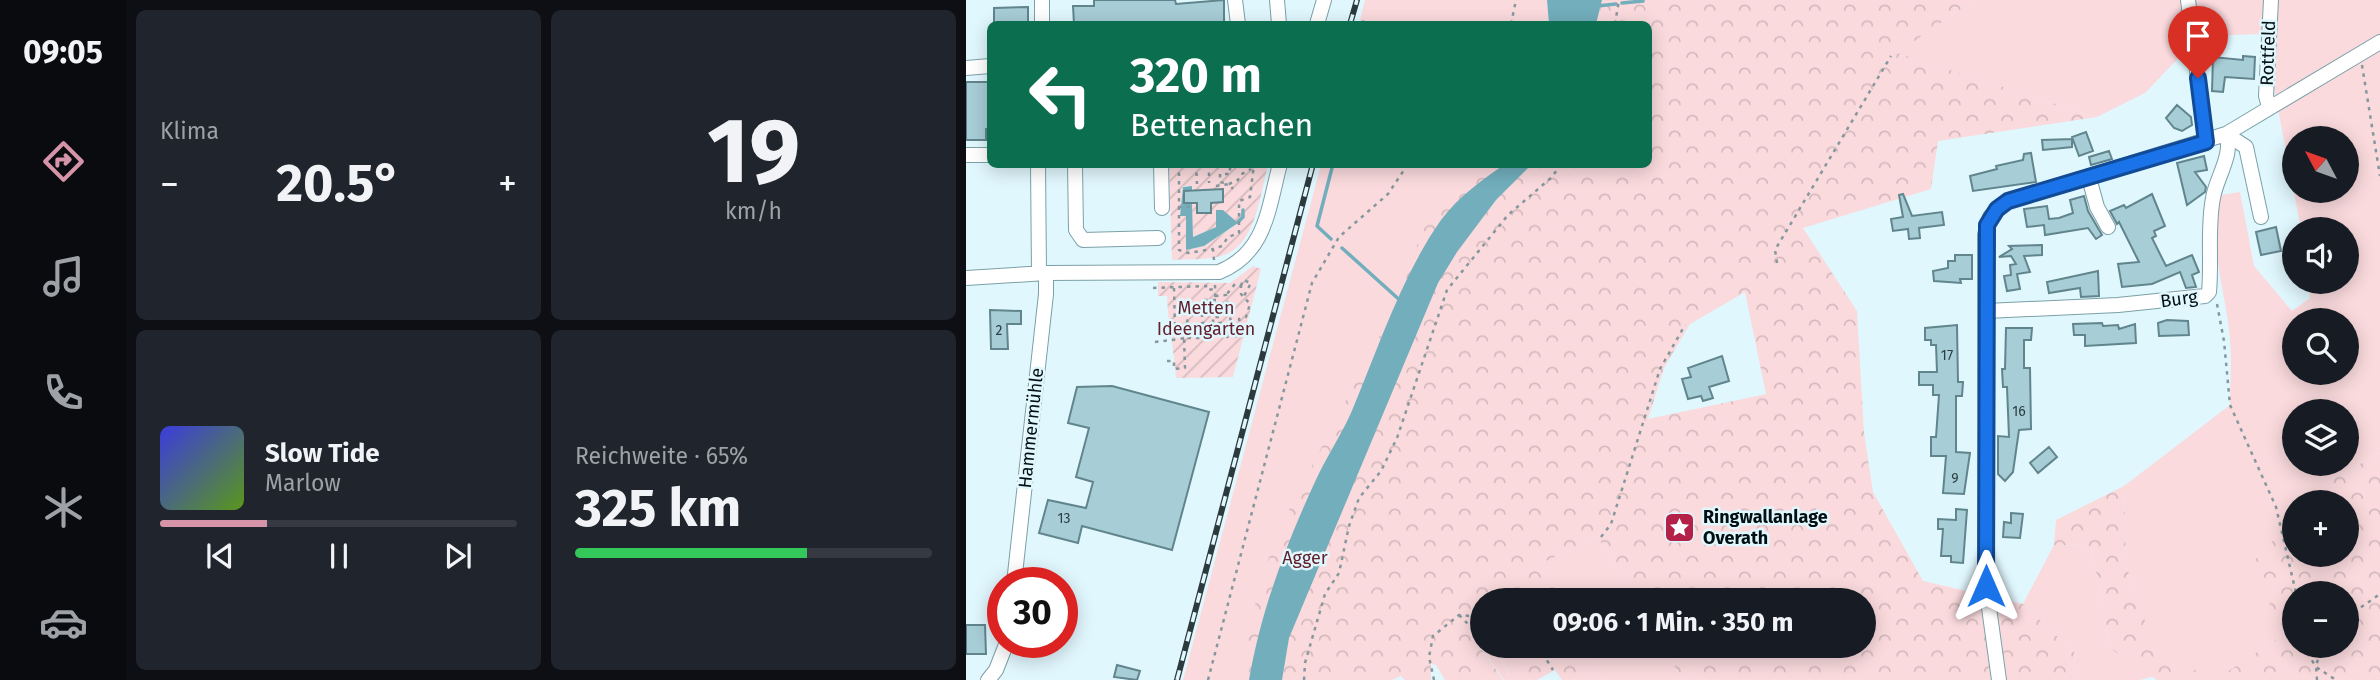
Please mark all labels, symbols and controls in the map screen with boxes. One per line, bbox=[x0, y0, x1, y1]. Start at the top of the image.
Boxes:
pin bbox=[2168, 6, 2228, 78]
icon: arrive bbox=[2179, 17, 2217, 55]
street label: Rottfeld bbox=[2256, 20, 2280, 86]
text: 09:05 bbox=[23, 33, 103, 71]
text: 320 m bbox=[1130, 46, 1262, 105]
icon: left bbox=[1015, 49, 1106, 140]
text: 19 bbox=[707, 97, 800, 206]
text: Bettenachen bbox=[1130, 106, 1313, 144]
text: Klima bbox=[160, 117, 219, 145]
north arrow bbox=[2282, 126, 2359, 203]
map controls bbox=[2282, 126, 2359, 658]
icon: directions bbox=[39, 137, 88, 186]
text: 20.5° bbox=[276, 152, 401, 215]
text: − bbox=[160, 161, 179, 207]
text: + bbox=[498, 161, 517, 207]
text: km/h bbox=[725, 197, 782, 225]
button: sound bbox=[2282, 217, 2359, 294]
icon: music bbox=[39, 252, 88, 301]
street label: Burg bbox=[2159, 285, 2200, 313]
park label: Metten Ideengarten bbox=[1157, 297, 1255, 340]
button: search bbox=[2282, 308, 2359, 385]
house number: 2 bbox=[996, 322, 1003, 339]
house number: 17 bbox=[1941, 347, 1953, 364]
street label: Hammermühle bbox=[1014, 367, 1048, 489]
icon: phone bbox=[39, 368, 88, 417]
button: layers bbox=[2282, 399, 2359, 476]
house number: 16 bbox=[2012, 403, 2026, 420]
text: Slow Tide bbox=[265, 438, 380, 469]
text: Reichweite · 65% bbox=[575, 442, 748, 470]
text: Marlow bbox=[265, 469, 341, 497]
house number: 9 bbox=[1951, 470, 1959, 487]
text: 325 km bbox=[575, 477, 741, 540]
icon: climate bbox=[39, 483, 88, 532]
button: + bbox=[2282, 490, 2359, 567]
place label: Ringwallanlage Overath bbox=[1703, 506, 1828, 549]
house number: 13 bbox=[1057, 510, 1071, 527]
place icon: Ringwallanlage Overath bbox=[1663, 510, 1697, 544]
icon: previous bbox=[201, 537, 239, 575]
icon: pause bbox=[320, 537, 358, 575]
icon: next bbox=[439, 537, 477, 575]
park label: Agger bbox=[1282, 547, 1328, 569]
position arrow bbox=[1949, 549, 2023, 623]
speed limit sign: 30 bbox=[987, 567, 1078, 658]
button: − bbox=[2282, 581, 2359, 658]
icon: car bbox=[39, 598, 88, 647]
text: 09:06 · 1 Min. · 350 m bbox=[1553, 607, 1793, 638]

